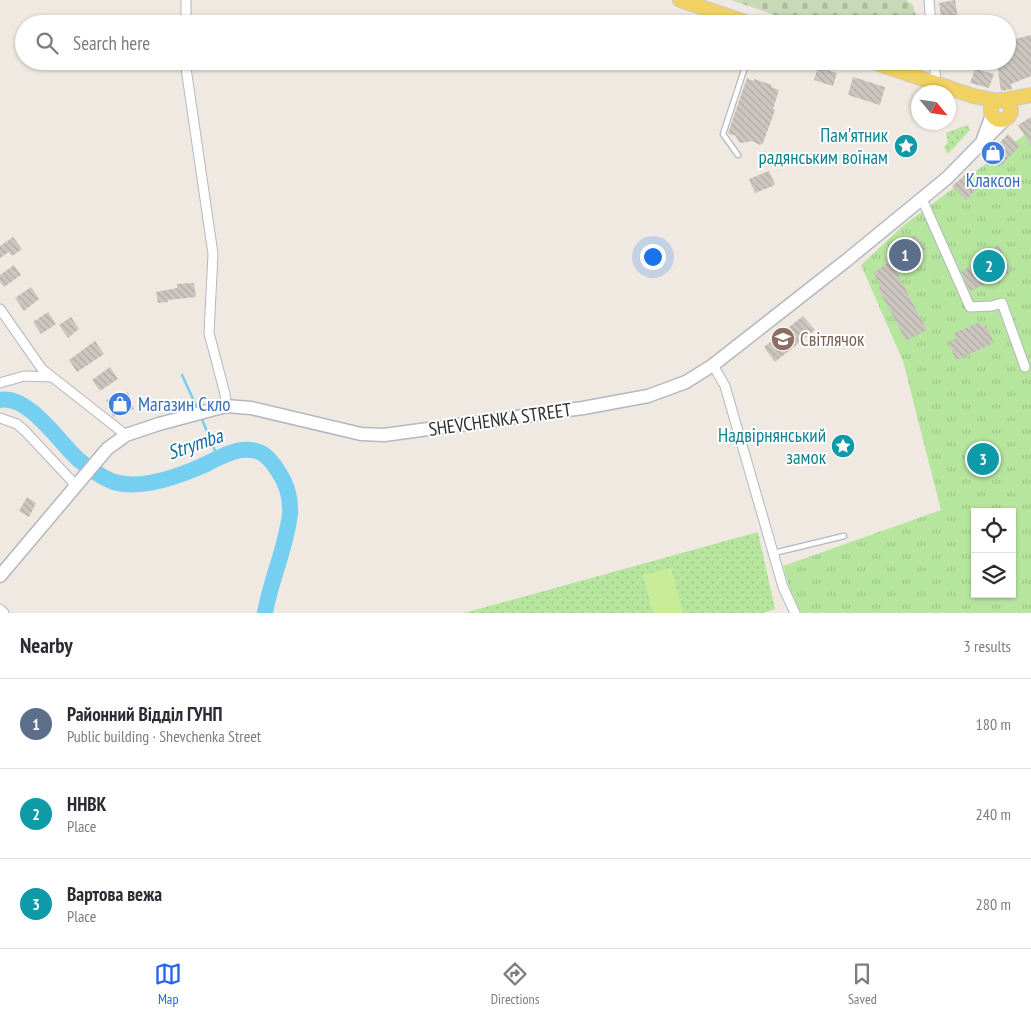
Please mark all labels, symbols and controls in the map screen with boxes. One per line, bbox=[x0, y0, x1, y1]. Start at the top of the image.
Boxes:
search box bbox=[15, 15, 1016, 70]
icon: search bbox=[33, 29, 61, 57]
text: Search here bbox=[73, 31, 150, 55]
north arrow bbox=[911, 85, 956, 130]
place label: Пам'ятник радянським воїнам bbox=[759, 123, 889, 169]
place icon: Пам'ятник радянським воїнам bbox=[893, 133, 919, 159]
shop icon: Клаксон bbox=[980, 140, 1006, 166]
place label: Клаксон bbox=[966, 168, 1020, 192]
pin: 1 bbox=[889, 236, 921, 274]
your location bbox=[640, 244, 666, 270]
pin: 2 bbox=[973, 247, 1005, 285]
school or university icon: Світлячок bbox=[770, 326, 796, 352]
place label: Світлячок bbox=[800, 327, 865, 351]
shop icon: Магазин Скло bbox=[107, 391, 133, 417]
place label: Магазин Скло bbox=[138, 392, 231, 416]
street label: SHEVCHENKA STREET bbox=[427, 397, 573, 441]
water label: Strymba bbox=[164, 422, 227, 466]
place label: Надвірнянський замок bbox=[718, 423, 827, 469]
place icon: Надвірнянський замок bbox=[830, 433, 856, 459]
pin: 3 bbox=[967, 440, 999, 478]
map controls bbox=[971, 508, 1016, 598]
button: locate bbox=[971, 508, 1016, 553]
button: layers bbox=[971, 553, 1016, 598]
text: Nearby bbox=[20, 632, 73, 659]
text: 3 results bbox=[964, 636, 1011, 656]
text: Районний Відділ ГУНП bbox=[67, 702, 223, 726]
text: 1 bbox=[32, 714, 40, 734]
text: 180 m bbox=[976, 714, 1011, 734]
text: Public building · Shevchenka Street bbox=[67, 726, 261, 746]
text: ННВК bbox=[67, 792, 106, 816]
text: 2 bbox=[32, 804, 40, 824]
text: 240 m bbox=[976, 804, 1011, 824]
text: Place bbox=[67, 816, 96, 836]
text: Вартова вежа bbox=[67, 882, 162, 906]
text: 3 bbox=[32, 894, 40, 914]
text: 280 m bbox=[976, 894, 1011, 914]
text: Place bbox=[67, 906, 96, 926]
tab: Map bbox=[154, 960, 182, 1008]
tab: Directions bbox=[491, 960, 539, 1008]
tab: Saved bbox=[848, 960, 877, 1008]

